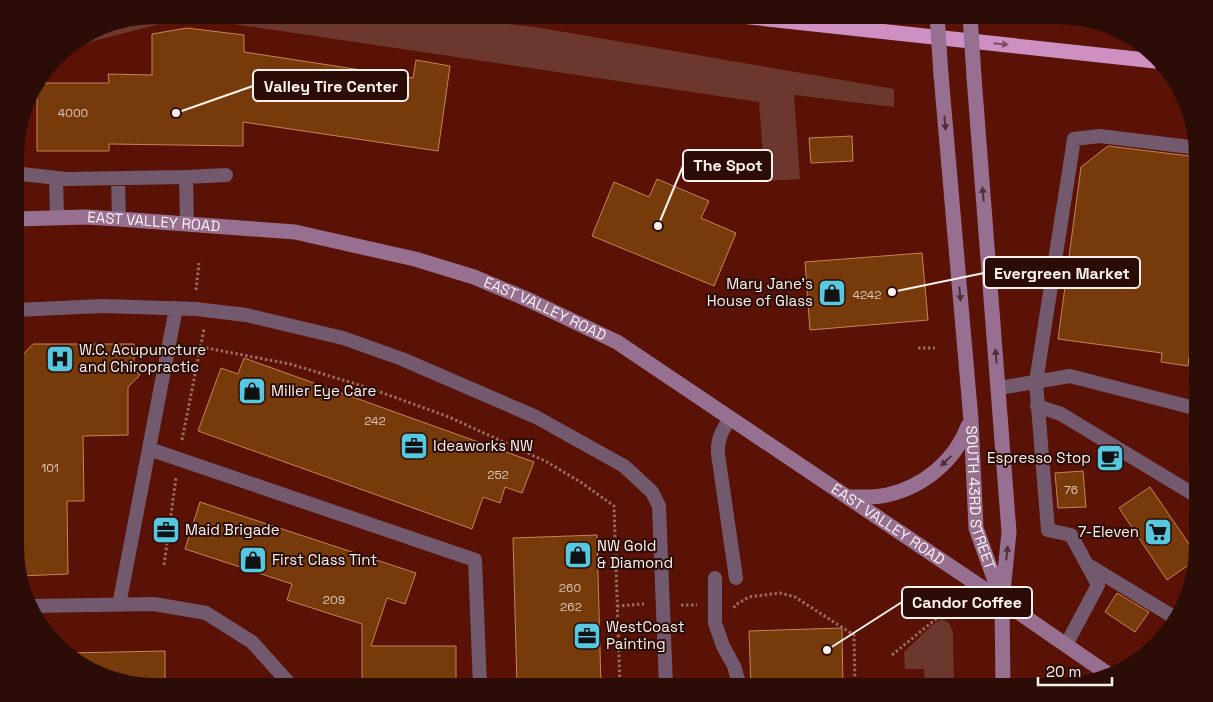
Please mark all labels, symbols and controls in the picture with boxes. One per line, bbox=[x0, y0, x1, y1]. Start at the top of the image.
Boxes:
one-way arrow bbox=[993, 40, 1009, 48]
callout: Valley Tire Center bbox=[253, 70, 408, 101]
text: Valley Tire Center bbox=[264, 76, 398, 97]
house number: 4000 bbox=[58, 105, 88, 121]
one-way arrow bbox=[941, 116, 949, 132]
callout: The Spot bbox=[683, 150, 772, 181]
text: The Spot bbox=[693, 155, 763, 176]
one-way arrow bbox=[979, 185, 987, 201]
street label: EAST VALLEY ROAD bbox=[87, 207, 221, 235]
callout: Evergreen Market bbox=[984, 257, 1140, 288]
text: Evergreen Market bbox=[994, 263, 1130, 284]
street label: EAST VALLEY ROAD bbox=[481, 272, 610, 345]
place label: Mary Jane's House of Glass bbox=[707, 274, 813, 310]
shop icon: Mary Jane's House of Glass bbox=[817, 278, 847, 308]
one-way arrow bbox=[956, 286, 964, 302]
house number: 4242 bbox=[852, 287, 882, 303]
place label: W.C. Acupuncture and Chiropractic bbox=[79, 340, 206, 376]
hospital icon: W.C. Acupuncture and Chiropractic bbox=[45, 344, 75, 374]
one-way arrow bbox=[992, 347, 1000, 363]
shop icon: Miller Eye Care bbox=[237, 376, 267, 406]
place label: Miller Eye Care bbox=[271, 381, 376, 400]
house number: 242 bbox=[364, 413, 386, 429]
street label: SOUTH 43RD STREET bbox=[962, 425, 1000, 572]
office icon: Ideaworks NW bbox=[399, 431, 429, 461]
place label: Ideaworks NW bbox=[433, 436, 533, 455]
cafe icon: Espresso Stop bbox=[1095, 443, 1125, 473]
place label: Espresso Stop bbox=[987, 448, 1091, 467]
one-way arrow bbox=[940, 455, 952, 467]
house number: 101 bbox=[41, 460, 59, 476]
house number: 252 bbox=[487, 467, 509, 483]
street label: EAST VALLEY ROAD bbox=[828, 479, 949, 569]
house number: 76 bbox=[1064, 482, 1078, 498]
office icon: Maid Brigade bbox=[151, 515, 181, 545]
supermarket icon: 7-Eleven bbox=[1143, 517, 1173, 547]
place label: Maid Brigade bbox=[185, 520, 280, 539]
place label: 7-Eleven bbox=[1078, 522, 1139, 541]
place label: NW Gold & Diamond bbox=[597, 536, 673, 572]
shop icon: NW Gold & Diamond bbox=[563, 540, 593, 570]
one-way arrow bbox=[1003, 544, 1011, 560]
shop icon: First Class Tint bbox=[238, 545, 268, 575]
place label: First Class Tint bbox=[272, 550, 377, 569]
house number: 260 bbox=[559, 580, 581, 596]
callout: Candor Coffee bbox=[902, 587, 1032, 618]
house number: 209 bbox=[323, 592, 345, 608]
text: Candor Coffee bbox=[912, 592, 1022, 613]
house number: 262 bbox=[560, 599, 582, 615]
place label: WestCoast Painting bbox=[606, 617, 685, 653]
office icon: WestCoast Painting bbox=[572, 621, 602, 651]
scale bar bbox=[1038, 654, 1112, 686]
text: 20 m bbox=[1046, 662, 1081, 681]

